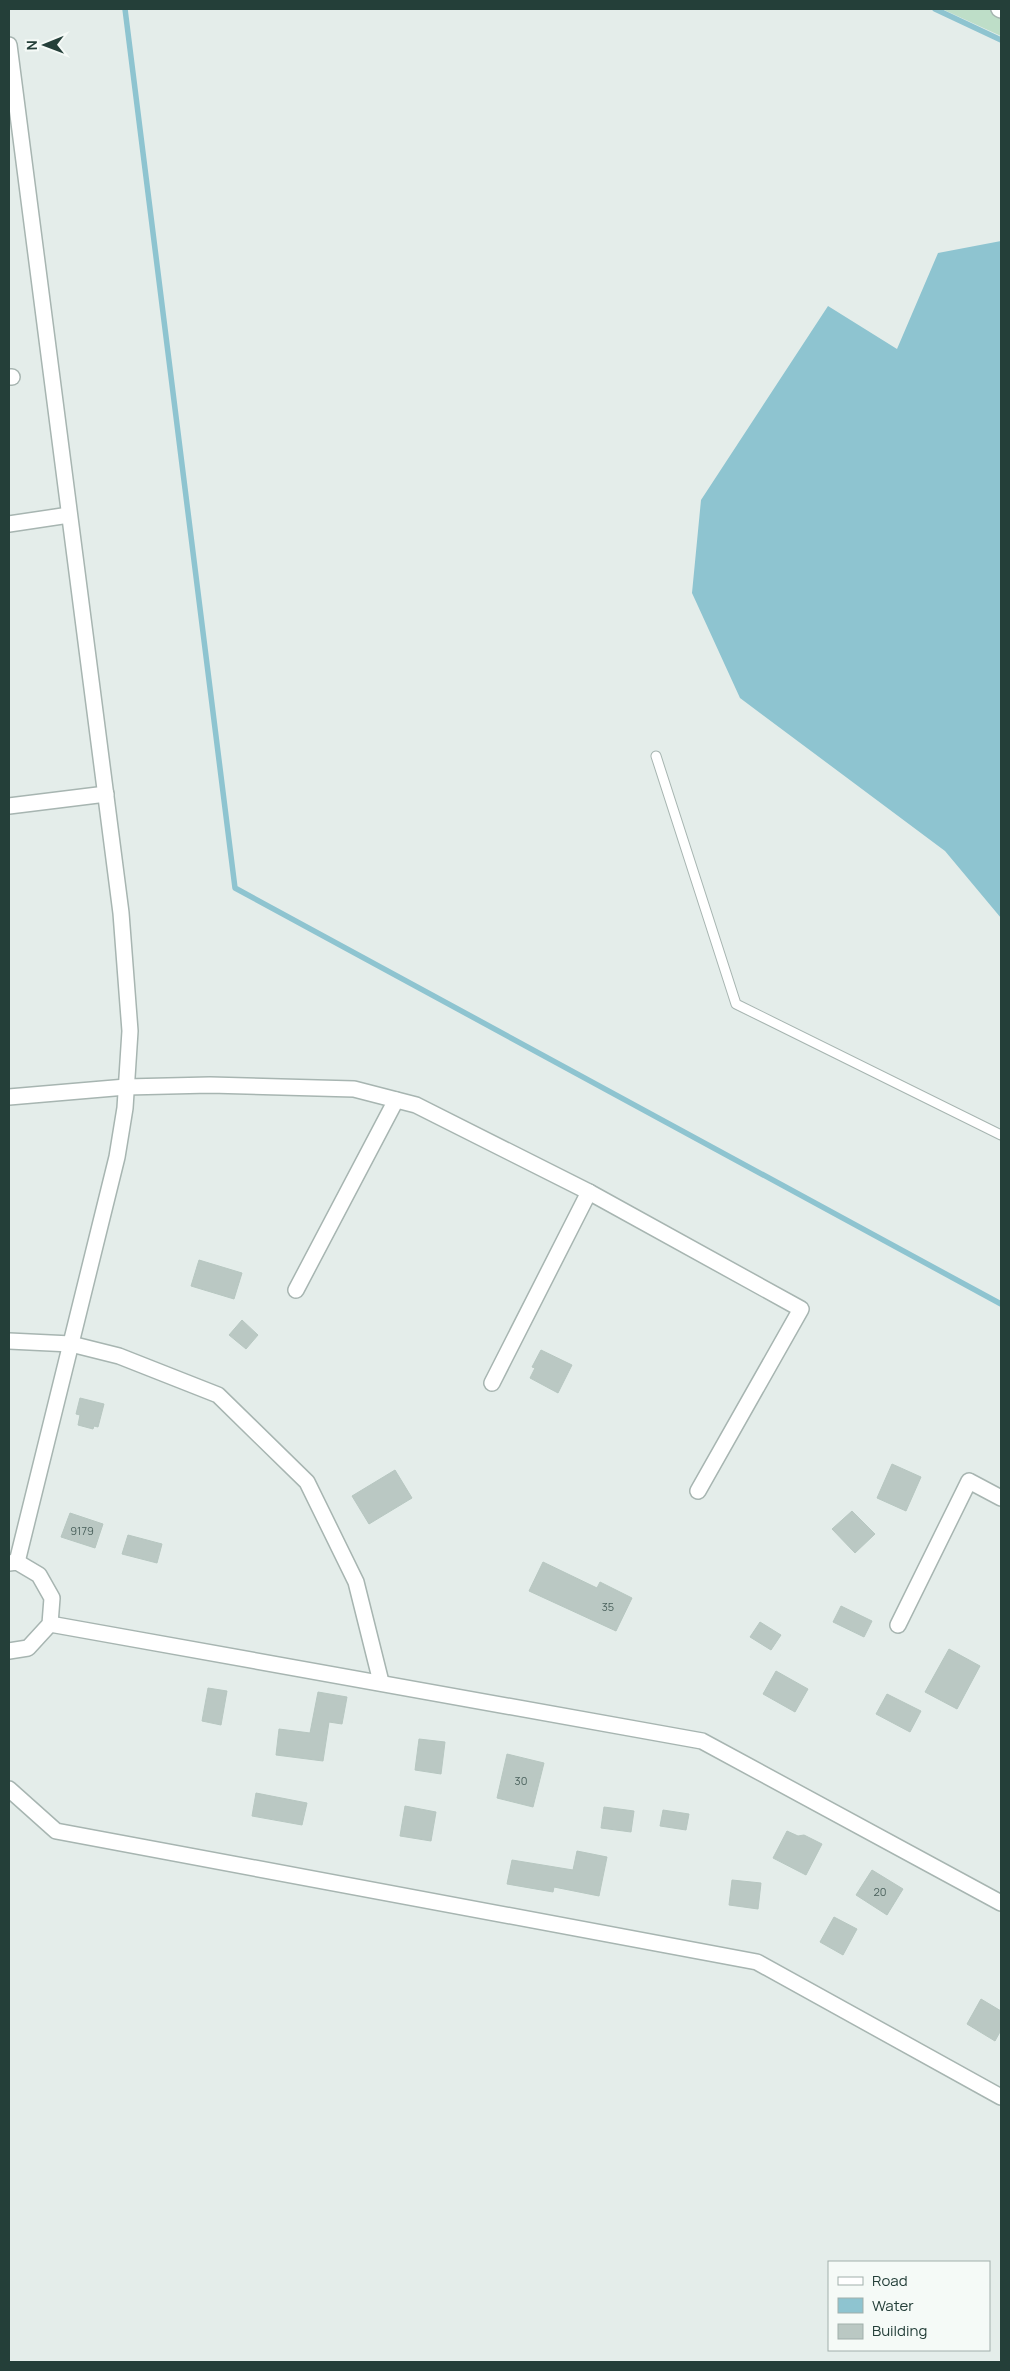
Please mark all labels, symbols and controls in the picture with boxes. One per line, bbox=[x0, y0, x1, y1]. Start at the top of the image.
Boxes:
north arrow bbox=[20, 20, 70, 70]
text: N bbox=[22, 40, 41, 50]
house number: 9179 bbox=[70, 1523, 94, 1538]
house number: 35 bbox=[602, 1599, 614, 1614]
house number: 30 bbox=[515, 1773, 527, 1788]
house number: 20 bbox=[874, 1884, 886, 1899]
legend bbox=[828, 2261, 990, 2351]
text: Road bbox=[872, 2270, 908, 2291]
text: Water bbox=[872, 2295, 914, 2316]
text: Building bbox=[872, 2320, 927, 2341]

